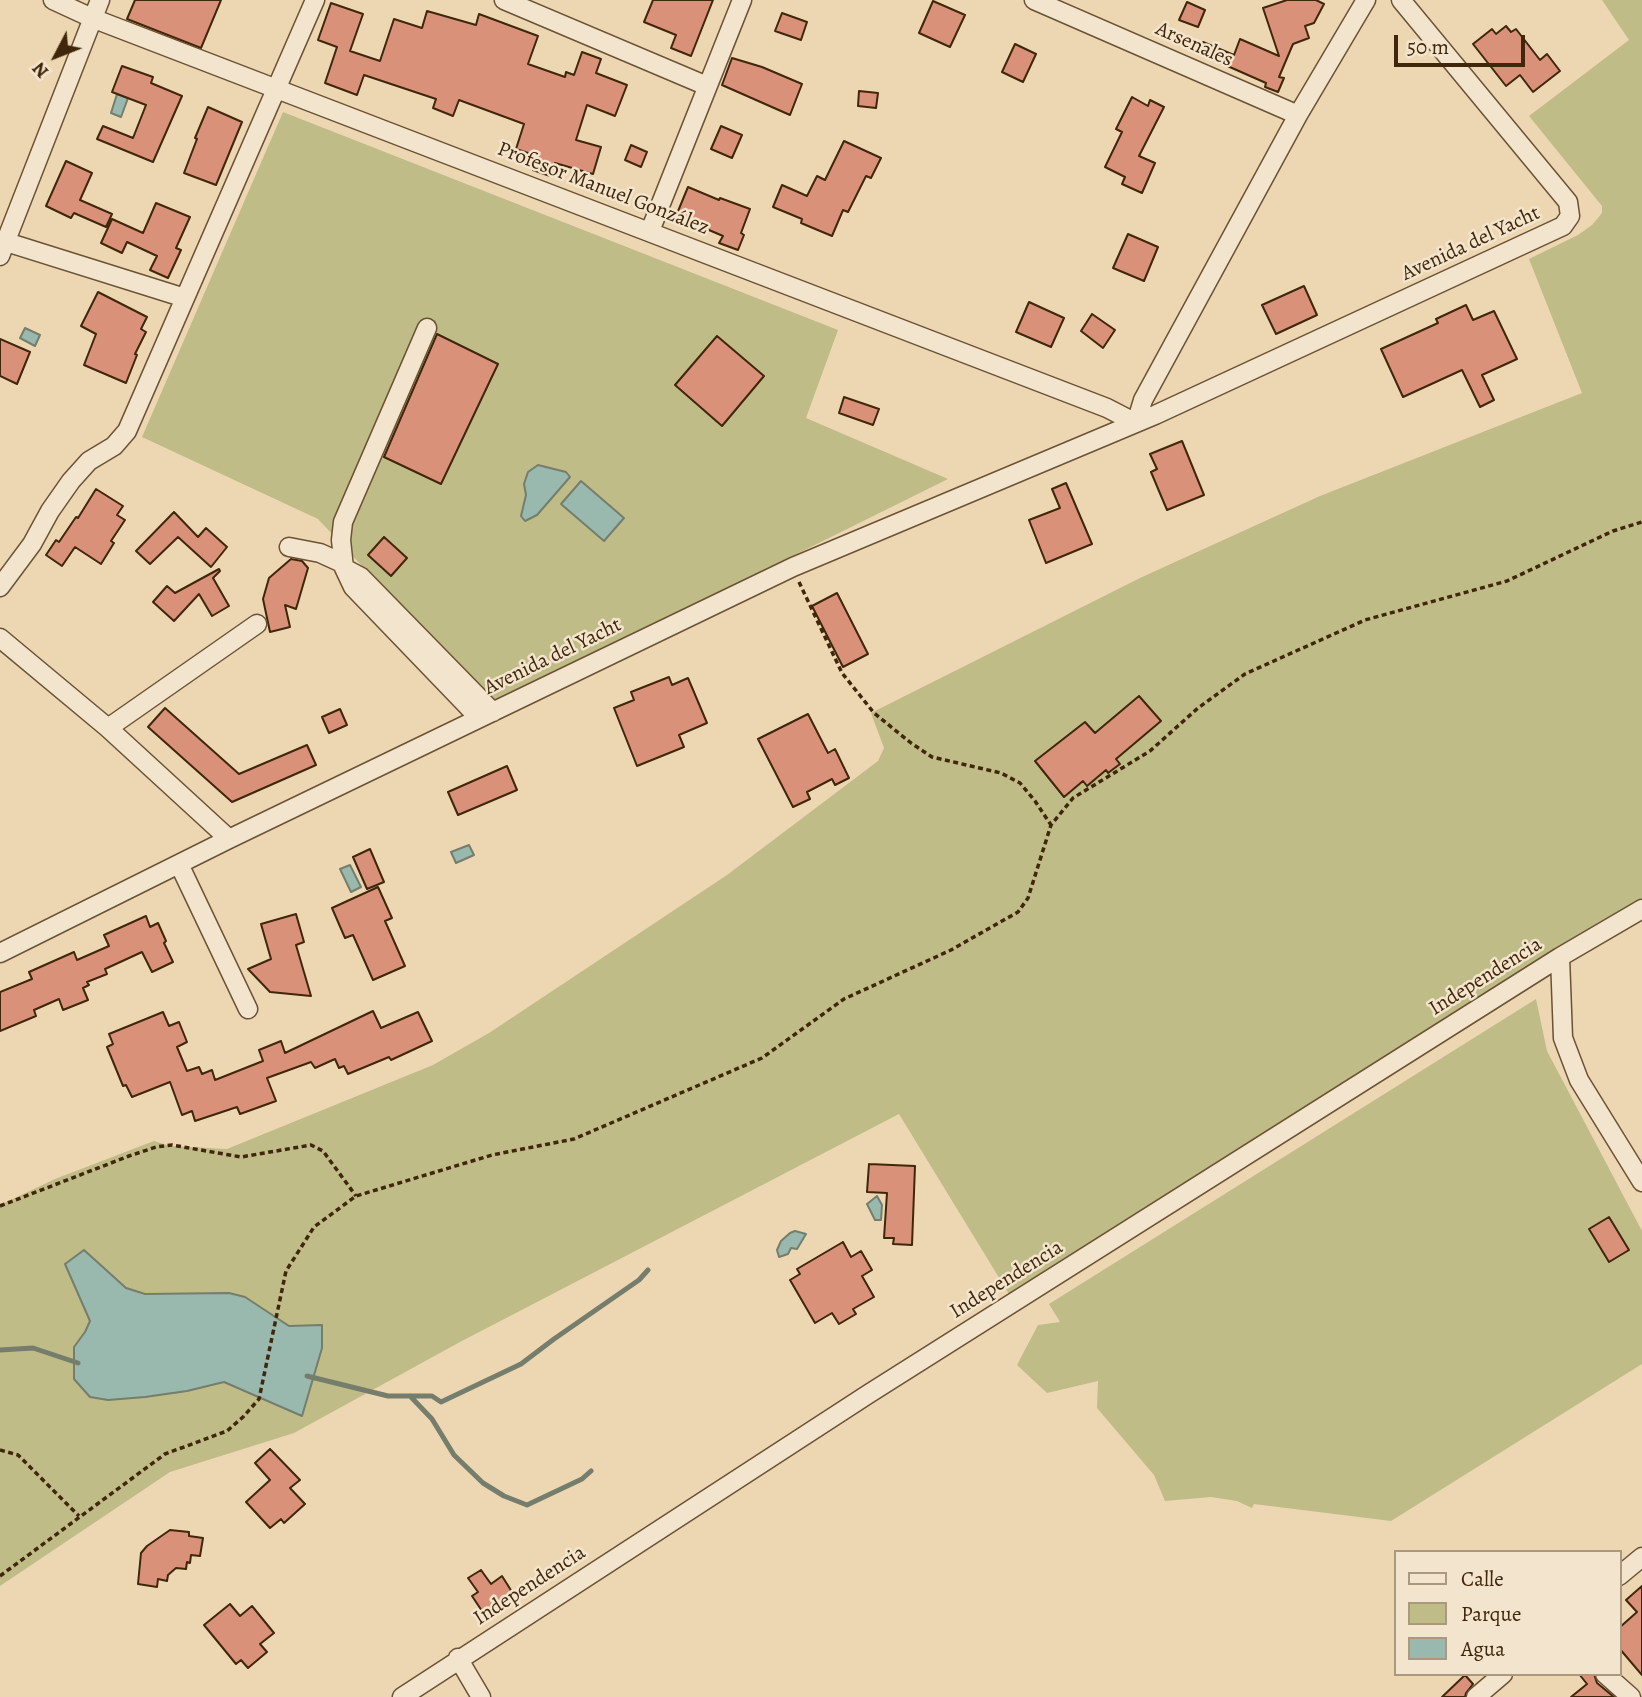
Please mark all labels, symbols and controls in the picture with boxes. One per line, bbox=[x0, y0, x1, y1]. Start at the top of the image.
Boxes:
street label: Arsenales bbox=[1151, 17, 1237, 73]
north arrow bbox=[21, 21, 91, 91]
scale bar bbox=[1397, 21, 1528, 65]
text: 50 m bbox=[1407, 33, 1449, 61]
text: N bbox=[26, 56, 55, 84]
street label: Profesor Manuel González bbox=[494, 137, 712, 241]
street label: Avenida del Yacht bbox=[1398, 201, 1544, 287]
street label: Avenida del Yacht bbox=[480, 613, 626, 701]
street label: Independencia bbox=[1425, 932, 1547, 1022]
street label: Independencia bbox=[946, 1235, 1068, 1325]
street label: Independencia bbox=[469, 1540, 591, 1632]
legend bbox=[1394, 1550, 1621, 1676]
text: Calle bbox=[1461, 1565, 1504, 1593]
text: Parque bbox=[1461, 1600, 1521, 1628]
text: Agua bbox=[1461, 1635, 1505, 1663]

